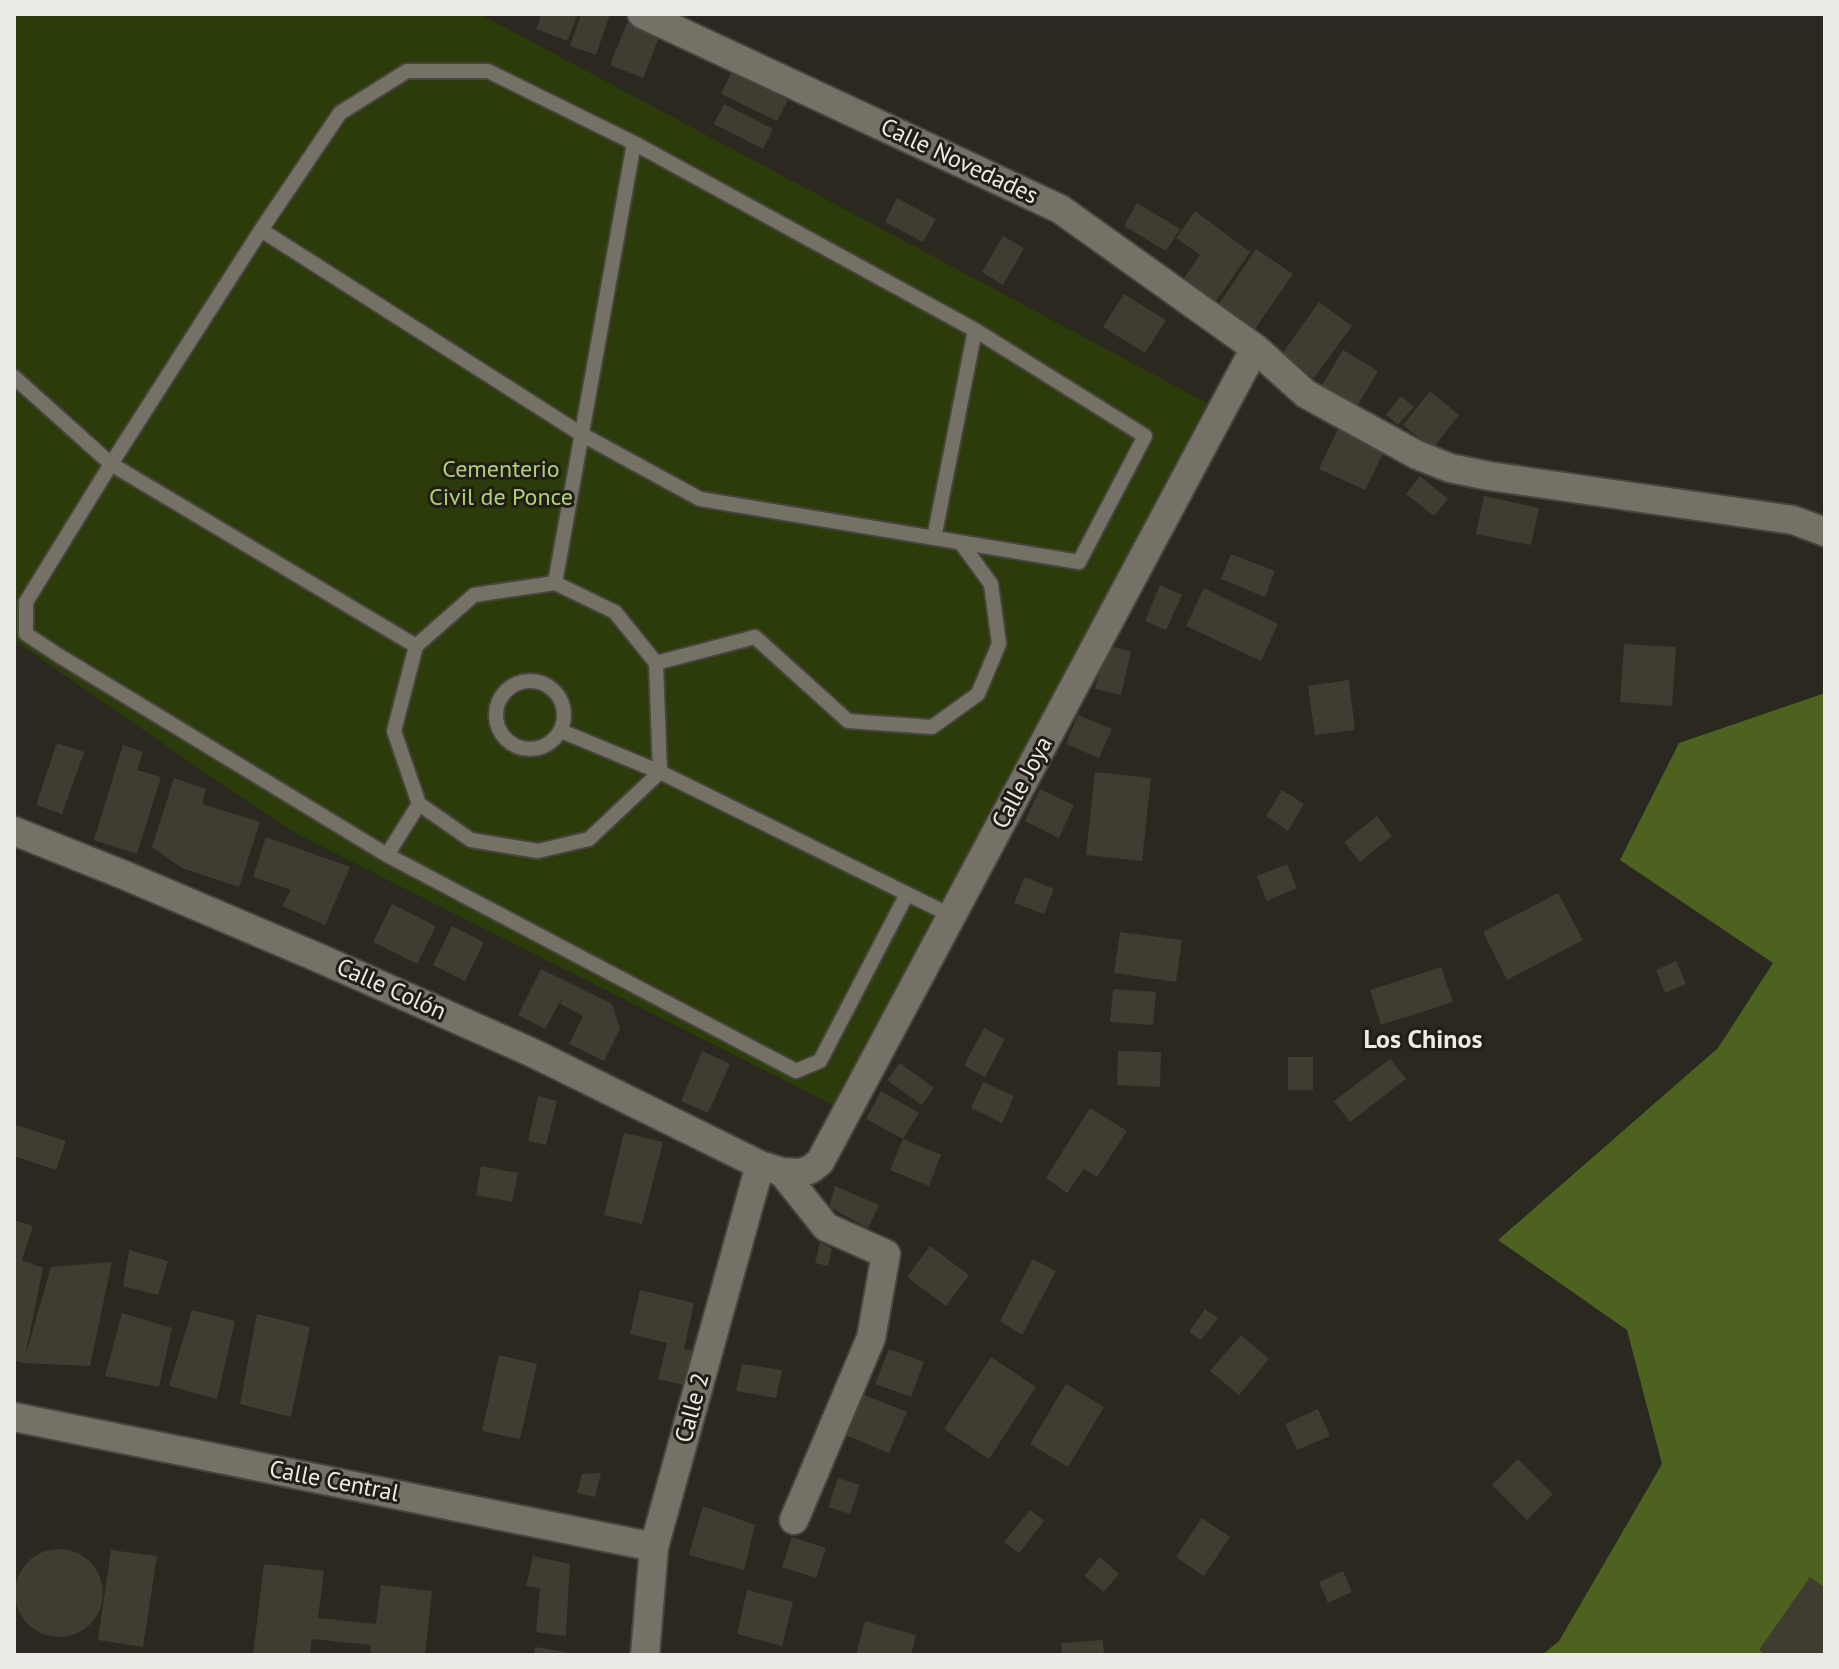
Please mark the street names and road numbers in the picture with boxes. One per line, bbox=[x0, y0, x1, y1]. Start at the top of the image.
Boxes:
street label: Calle Novedades bbox=[876, 113, 1042, 211]
street label: Calle Joya bbox=[987, 732, 1059, 834]
street label: Calle Colón bbox=[332, 953, 450, 1027]
street label: Calle 2 bbox=[670, 1370, 716, 1446]
street label: Calle Central bbox=[267, 1455, 401, 1509]

